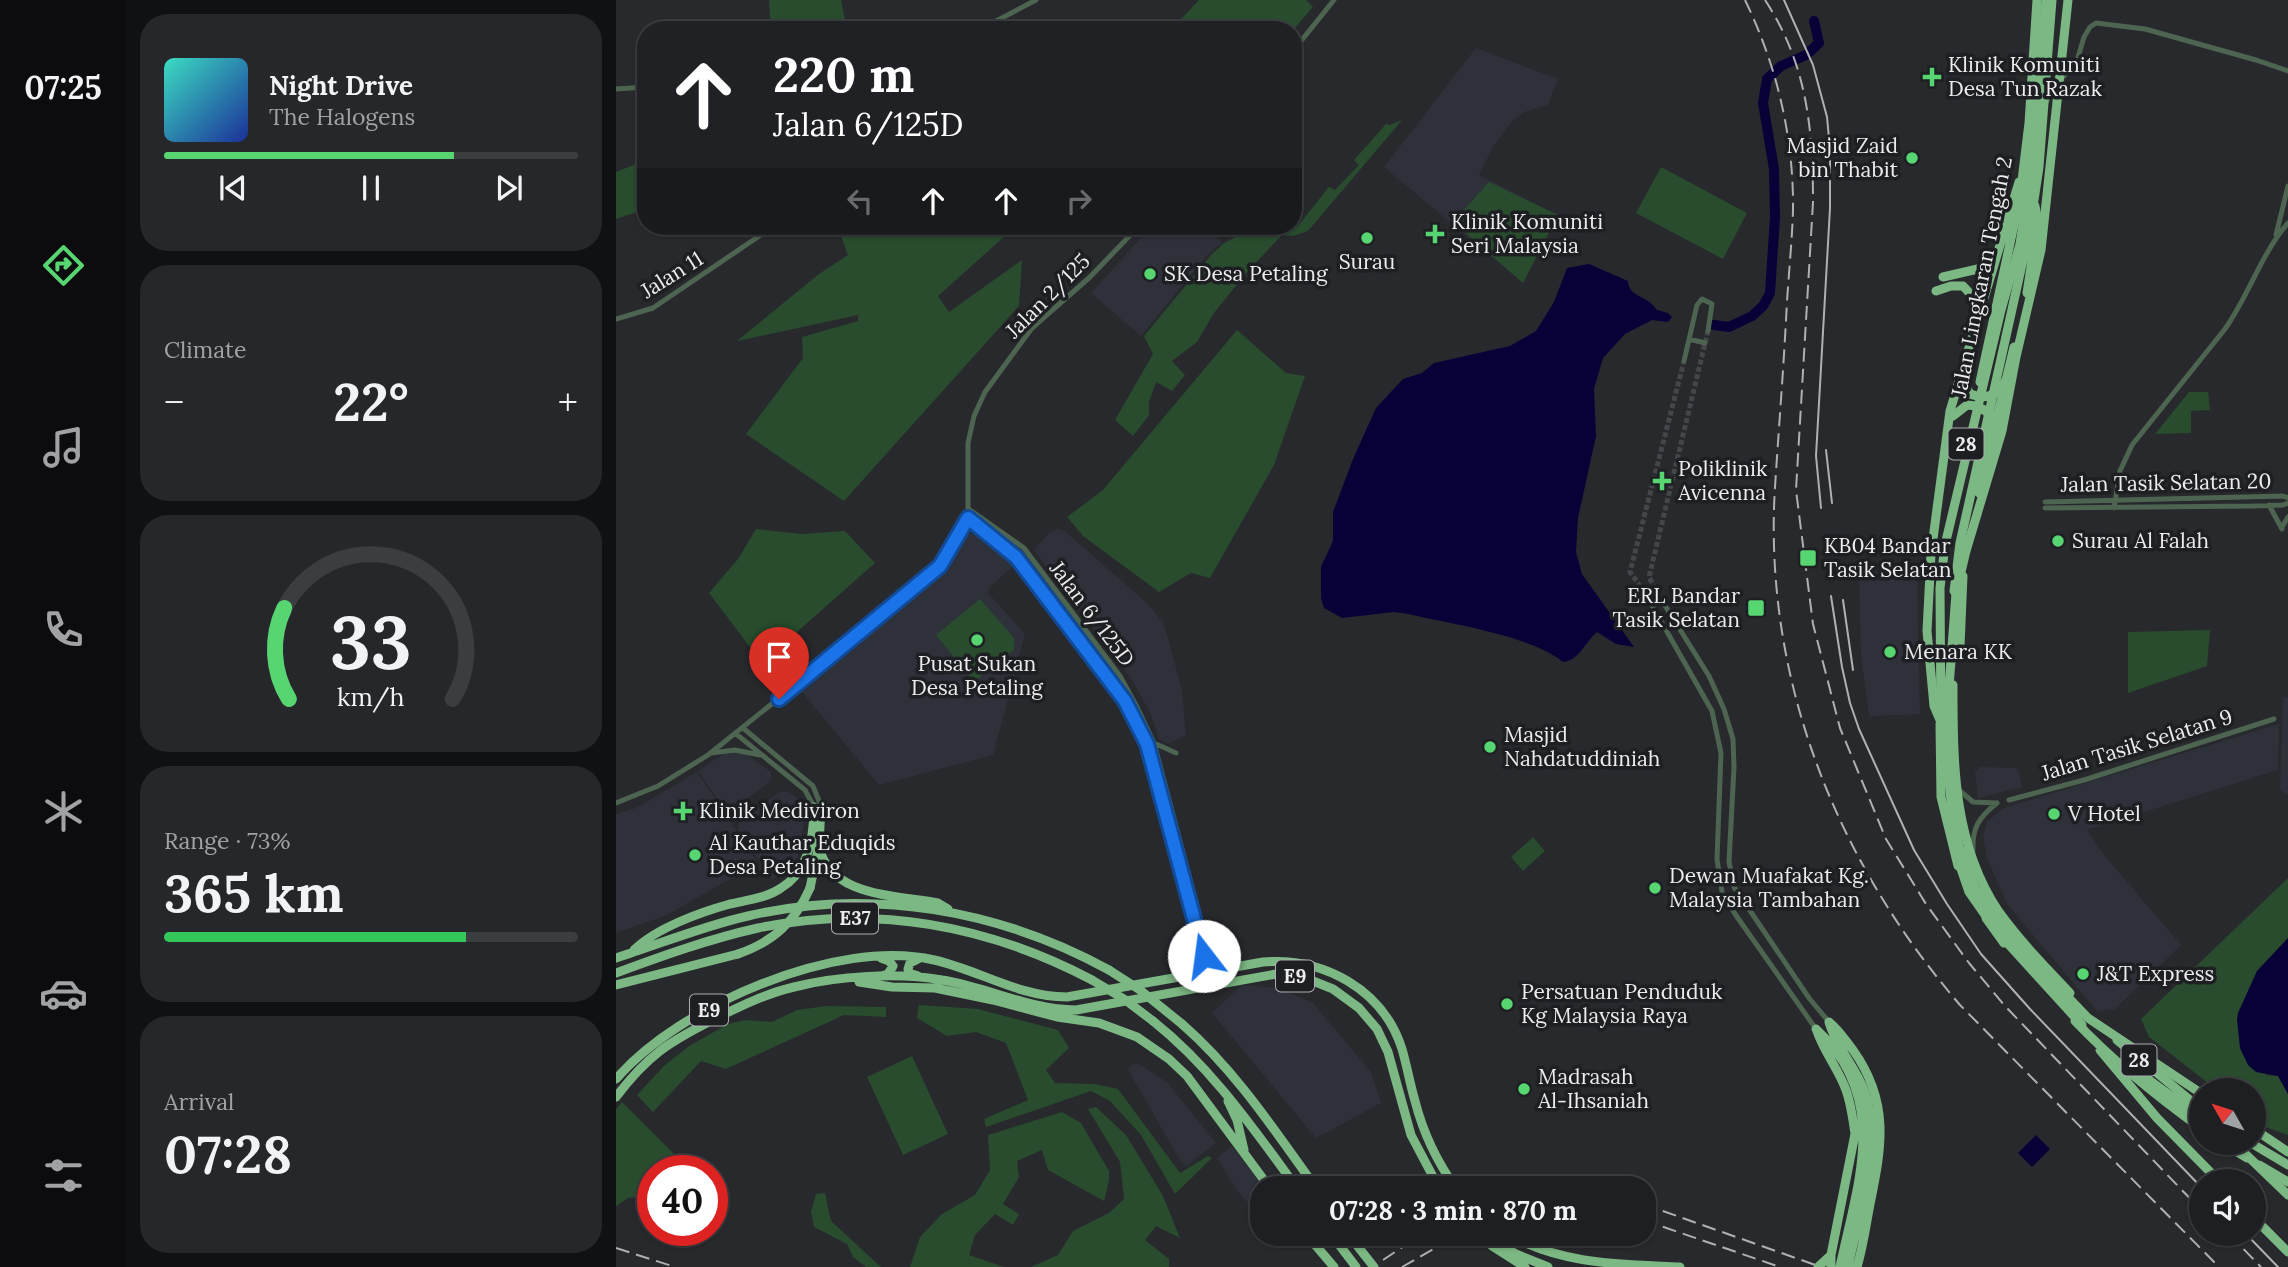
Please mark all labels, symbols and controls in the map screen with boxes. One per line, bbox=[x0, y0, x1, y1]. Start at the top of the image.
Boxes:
text: 220 m bbox=[773, 43, 914, 105]
icon: ahead bbox=[658, 49, 749, 140]
place label: Klinik Komuniti Desa Tun Razak bbox=[1948, 51, 2103, 102]
text: 07:25 bbox=[24, 67, 102, 108]
marker: Klinik Komuniti Desa Tun Razak bbox=[1922, 67, 1942, 87]
text: Night Drive bbox=[269, 69, 413, 102]
text: The Halogens bbox=[269, 102, 415, 131]
text: Jalan 6/125D bbox=[773, 104, 963, 145]
place label: Masjid Zaid bin Thabit bbox=[1787, 132, 1899, 183]
marker: Masjid Zaid bin Thabit bbox=[1904, 150, 1920, 166]
street label: Jalan Lingkaran Tengah 2 bbox=[1945, 154, 2018, 401]
icon: previous bbox=[214, 169, 252, 207]
icon: pause bbox=[352, 169, 390, 207]
icon: next bbox=[490, 169, 528, 207]
icon: left bbox=[841, 182, 879, 220]
icon: ahead bbox=[914, 182, 952, 220]
icon: ahead bbox=[987, 182, 1025, 220]
icon: right bbox=[1060, 182, 1098, 220]
place label: Klinik Komuniti Seri Malaysia bbox=[1451, 208, 1603, 259]
marker: Klinik Komuniti Seri Malaysia bbox=[1425, 224, 1445, 244]
marker: Surau bbox=[1359, 230, 1375, 246]
icon: directions bbox=[39, 241, 88, 290]
street label: Jalan 11 bbox=[635, 245, 708, 305]
street label: Jalan 2/125 bbox=[999, 248, 1096, 344]
place label: Surau bbox=[1339, 248, 1395, 275]
place label: SK Desa Petaling bbox=[1164, 260, 1328, 287]
marker: SK Desa Petaling bbox=[1142, 266, 1158, 282]
text: Climate bbox=[164, 335, 246, 364]
text: 22° bbox=[333, 369, 409, 435]
text: − bbox=[164, 378, 184, 426]
text: + bbox=[558, 378, 578, 426]
icon: music bbox=[39, 423, 88, 472]
road number: 28 bbox=[1948, 428, 1984, 460]
place label: Poliklinik Avicenna bbox=[1677, 455, 1768, 506]
street label: Jalan Tasik Selatan 20 bbox=[2059, 467, 2272, 498]
marker: Poliklinik Avicenna bbox=[1652, 471, 1672, 491]
place label: Surau Al Falah bbox=[2072, 527, 2209, 554]
place label: KB04 Bandar Tasik Selatan bbox=[1824, 532, 1952, 583]
marker: Surau Al Falah bbox=[2050, 533, 2066, 549]
marker: KB04 Bandar Tasik Selatan bbox=[1798, 548, 1818, 568]
street label: Jalan 6/125D bbox=[1043, 555, 1141, 672]
place label: ERL Bandar Tasik Selatan bbox=[1612, 582, 1740, 633]
text: 33 bbox=[330, 597, 412, 690]
marker: ERL Bandar Tasik Selatan bbox=[1746, 598, 1766, 618]
icon: phone bbox=[39, 605, 88, 654]
pin bbox=[749, 627, 809, 699]
marker: Pusat Sukan Desa Petaling bbox=[969, 632, 985, 648]
icon: arrive bbox=[760, 638, 798, 676]
place label: Menara KK bbox=[1904, 638, 2013, 665]
marker: Menara KK bbox=[1882, 644, 1898, 660]
place label: Pusat Sukan Desa Petaling bbox=[911, 650, 1043, 701]
text: km/h bbox=[337, 681, 405, 713]
street label: Jalan Tasik Selatan 9 bbox=[2037, 703, 2236, 787]
place label: Masjid Nahdatuddiniah bbox=[1504, 721, 1660, 772]
marker: Masjid Nahdatuddiniah bbox=[1482, 739, 1498, 755]
icon: climate bbox=[39, 787, 88, 836]
place label: Klinik Mediviron bbox=[699, 797, 860, 824]
place label: V Hotel bbox=[2067, 800, 2141, 827]
marker: Klinik Mediviron bbox=[673, 801, 693, 821]
marker: V Hotel bbox=[2046, 806, 2062, 822]
text: Range · 73% bbox=[164, 826, 291, 855]
place label: Al Kauthar Eduqids Desa Petaling bbox=[708, 829, 896, 880]
marker: Al Kauthar Eduqids Desa Petaling bbox=[687, 847, 703, 863]
text: 365 km bbox=[164, 860, 344, 926]
place label: Dewan Muafakat Kg. Malaysia Tambahan bbox=[1669, 862, 1869, 913]
marker: Dewan Muafakat Kg. Malaysia Tambahan bbox=[1647, 880, 1663, 896]
road number: E37 bbox=[832, 902, 878, 934]
position arrow bbox=[1167, 919, 1241, 993]
road number: E9 bbox=[1276, 960, 1314, 992]
place label: J&T Express bbox=[2096, 960, 2214, 987]
marker: J&T Express bbox=[2075, 966, 2091, 982]
icon: car bbox=[39, 969, 88, 1018]
place label: Persatuan Penduduk Kg Malaysia Raya bbox=[1521, 978, 1723, 1029]
road number: E9 bbox=[690, 994, 728, 1026]
marker: Persatuan Penduduk Kg Malaysia Raya bbox=[1499, 996, 1515, 1012]
road number: 28 bbox=[2122, 1044, 2156, 1076]
place label: Madrasah Al-Ihsaniah bbox=[1537, 1063, 1649, 1114]
north arrow bbox=[2189, 1078, 2266, 1155]
map controls bbox=[2189, 1078, 2266, 1246]
marker: Madrasah Al-Ihsaniah bbox=[1516, 1081, 1532, 1097]
text: Arrival bbox=[164, 1087, 234, 1116]
text: 07:28 bbox=[164, 1121, 292, 1187]
icon: filters bbox=[39, 1151, 88, 1200]
speed limit sign: 40 bbox=[637, 1155, 728, 1246]
button: sound bbox=[2189, 1169, 2266, 1246]
text: 07:28 · 3 min · 870 m bbox=[1329, 1194, 1577, 1227]

